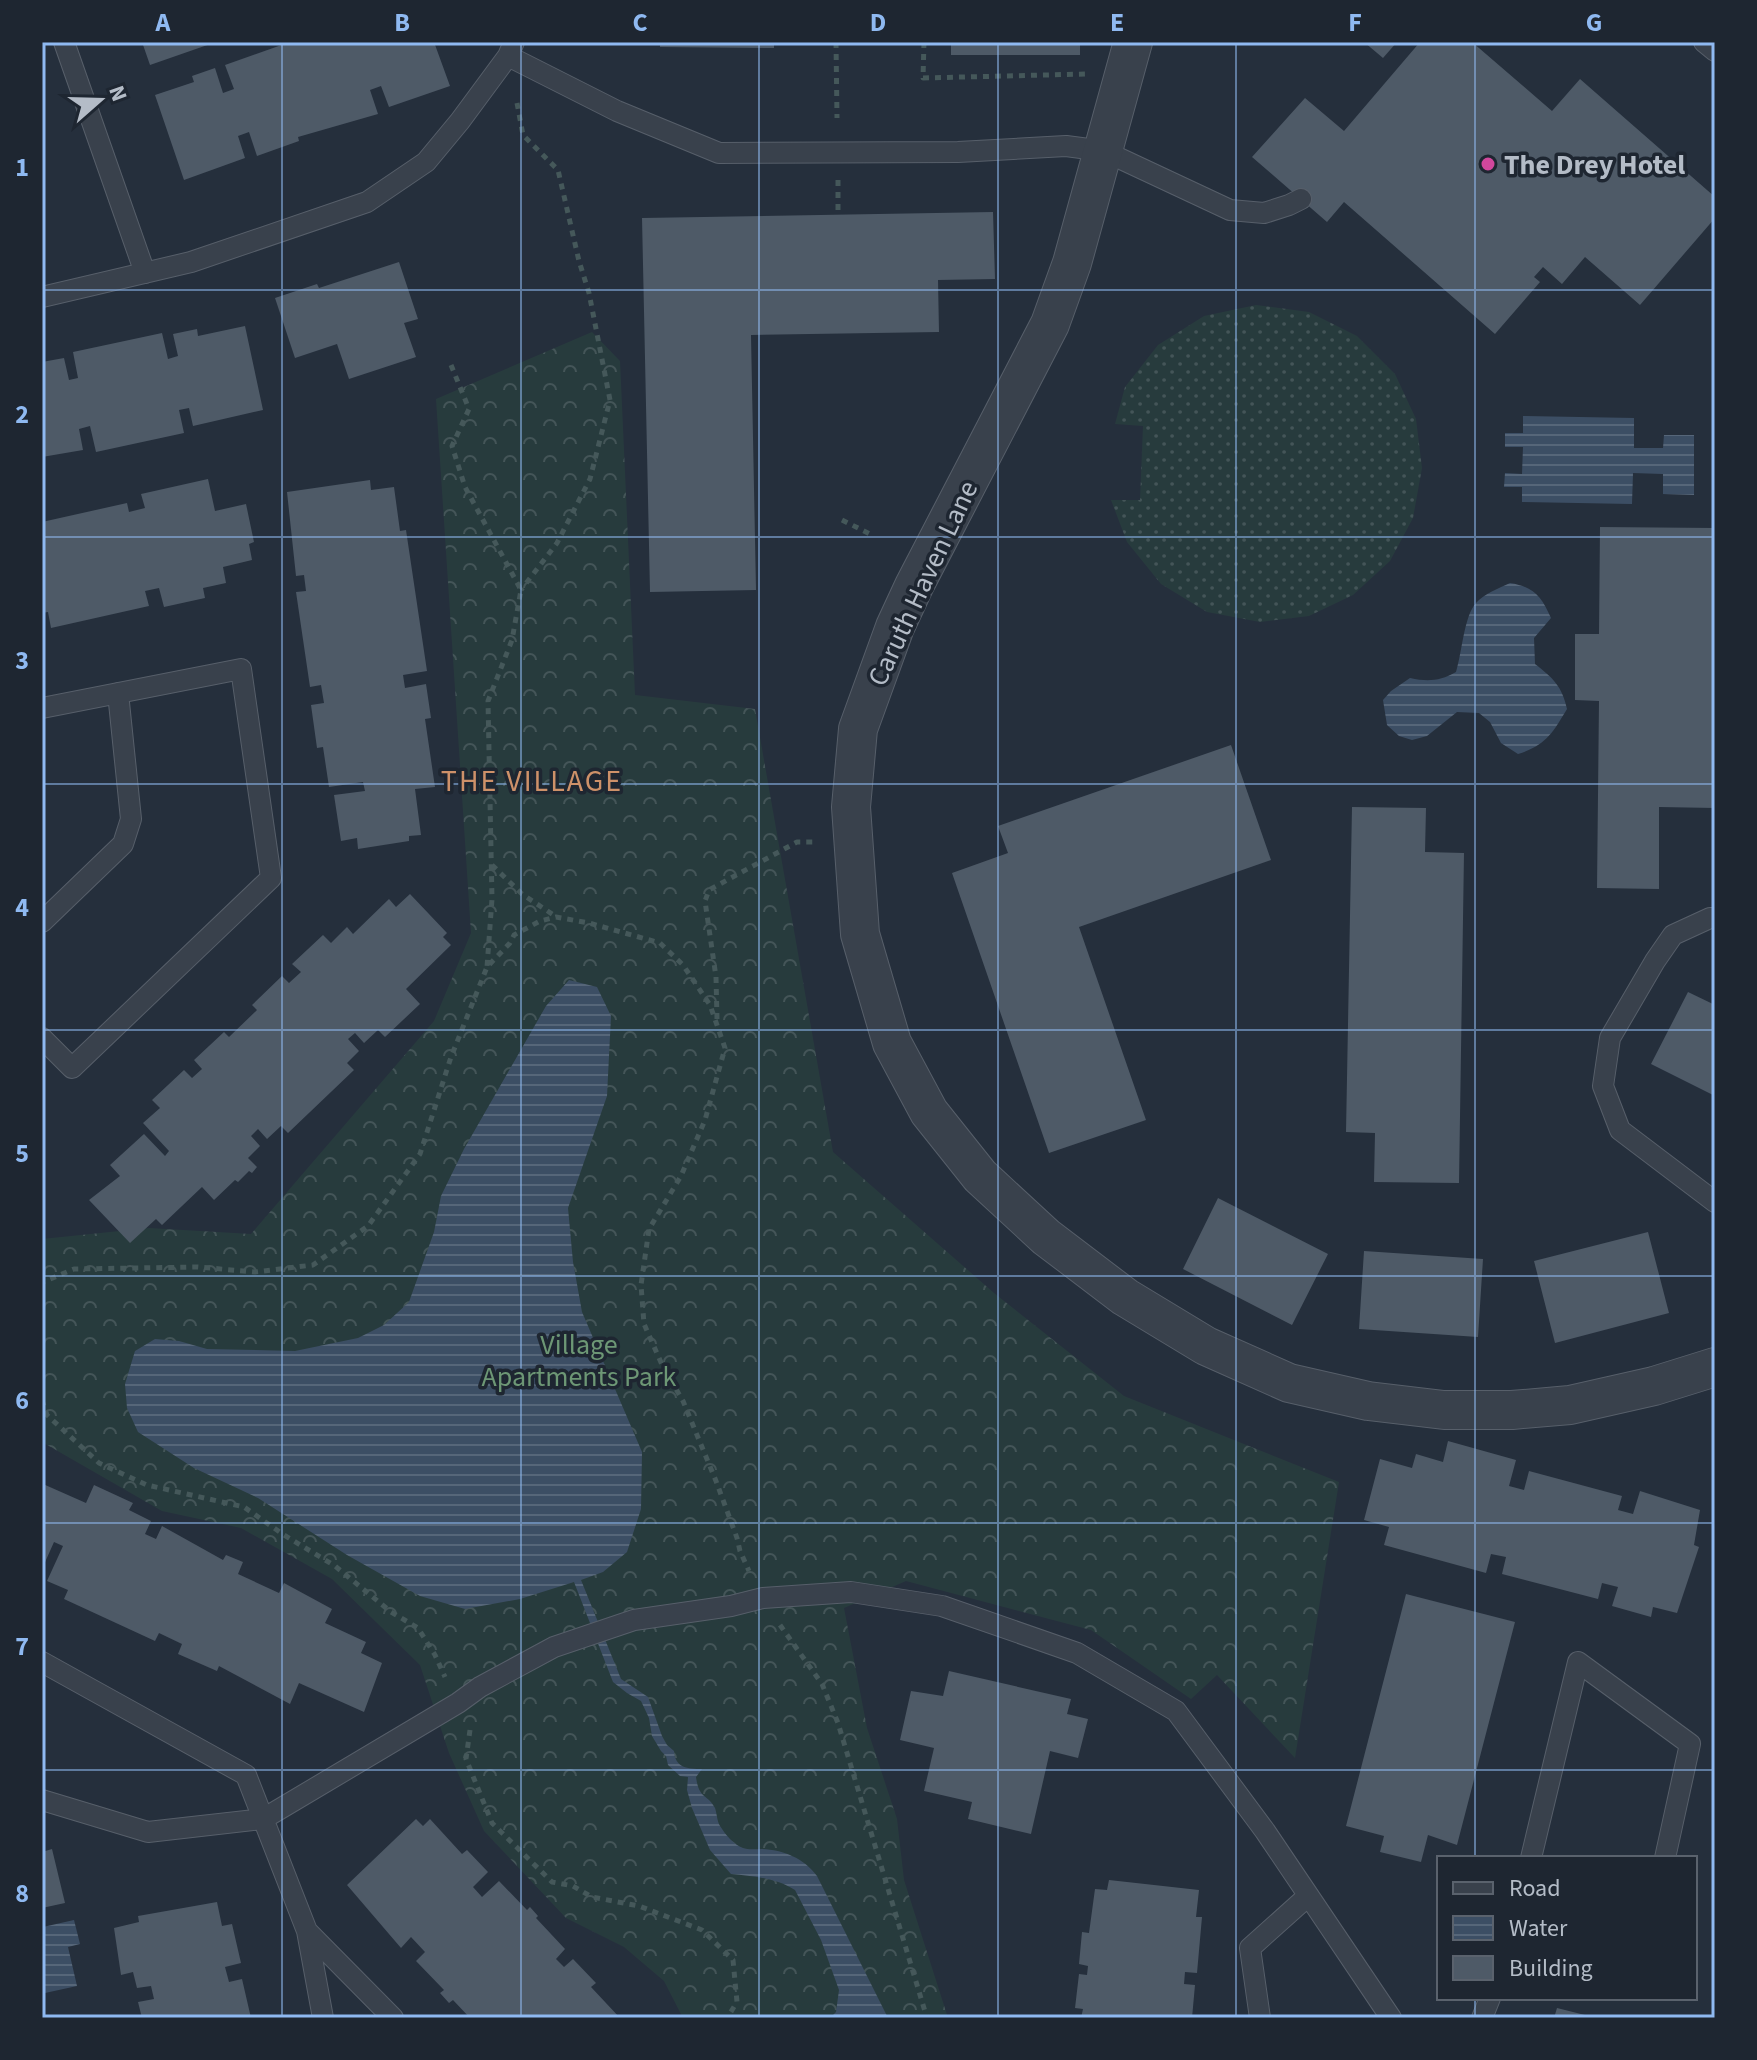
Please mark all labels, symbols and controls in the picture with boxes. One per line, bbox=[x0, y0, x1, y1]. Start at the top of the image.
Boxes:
text: A bbox=[155, 4, 172, 41]
text: B bbox=[394, 4, 410, 41]
text: C bbox=[632, 4, 648, 41]
text: D bbox=[870, 4, 886, 41]
text: E bbox=[1110, 4, 1124, 41]
text: F bbox=[1348, 4, 1362, 41]
text: G bbox=[1586, 4, 1602, 41]
north arrow bbox=[60, 60, 140, 140]
text: N bbox=[100, 81, 135, 106]
place label: The Drey Hotel bbox=[1504, 145, 1685, 185]
text: 1 bbox=[15, 149, 29, 186]
marker: The Drey Hotel bbox=[1479, 155, 1497, 173]
text: 2 bbox=[15, 396, 29, 433]
street label: Caruth Haven Lane bbox=[858, 474, 988, 693]
text: 3 bbox=[15, 642, 29, 679]
district label: THE VILLAGE bbox=[441, 760, 623, 803]
text: 4 bbox=[15, 889, 29, 926]
text: 5 bbox=[15, 1135, 29, 1172]
park label: Village Apartments Park bbox=[482, 1325, 677, 1397]
text: 6 bbox=[15, 1382, 29, 1419]
text: 7 bbox=[15, 1628, 29, 1665]
legend bbox=[1437, 1856, 1697, 2000]
text: Road bbox=[1509, 1871, 1561, 1906]
text: 8 bbox=[15, 1875, 29, 1912]
text: Water bbox=[1509, 1911, 1568, 1946]
text: Building bbox=[1509, 1951, 1593, 1986]

